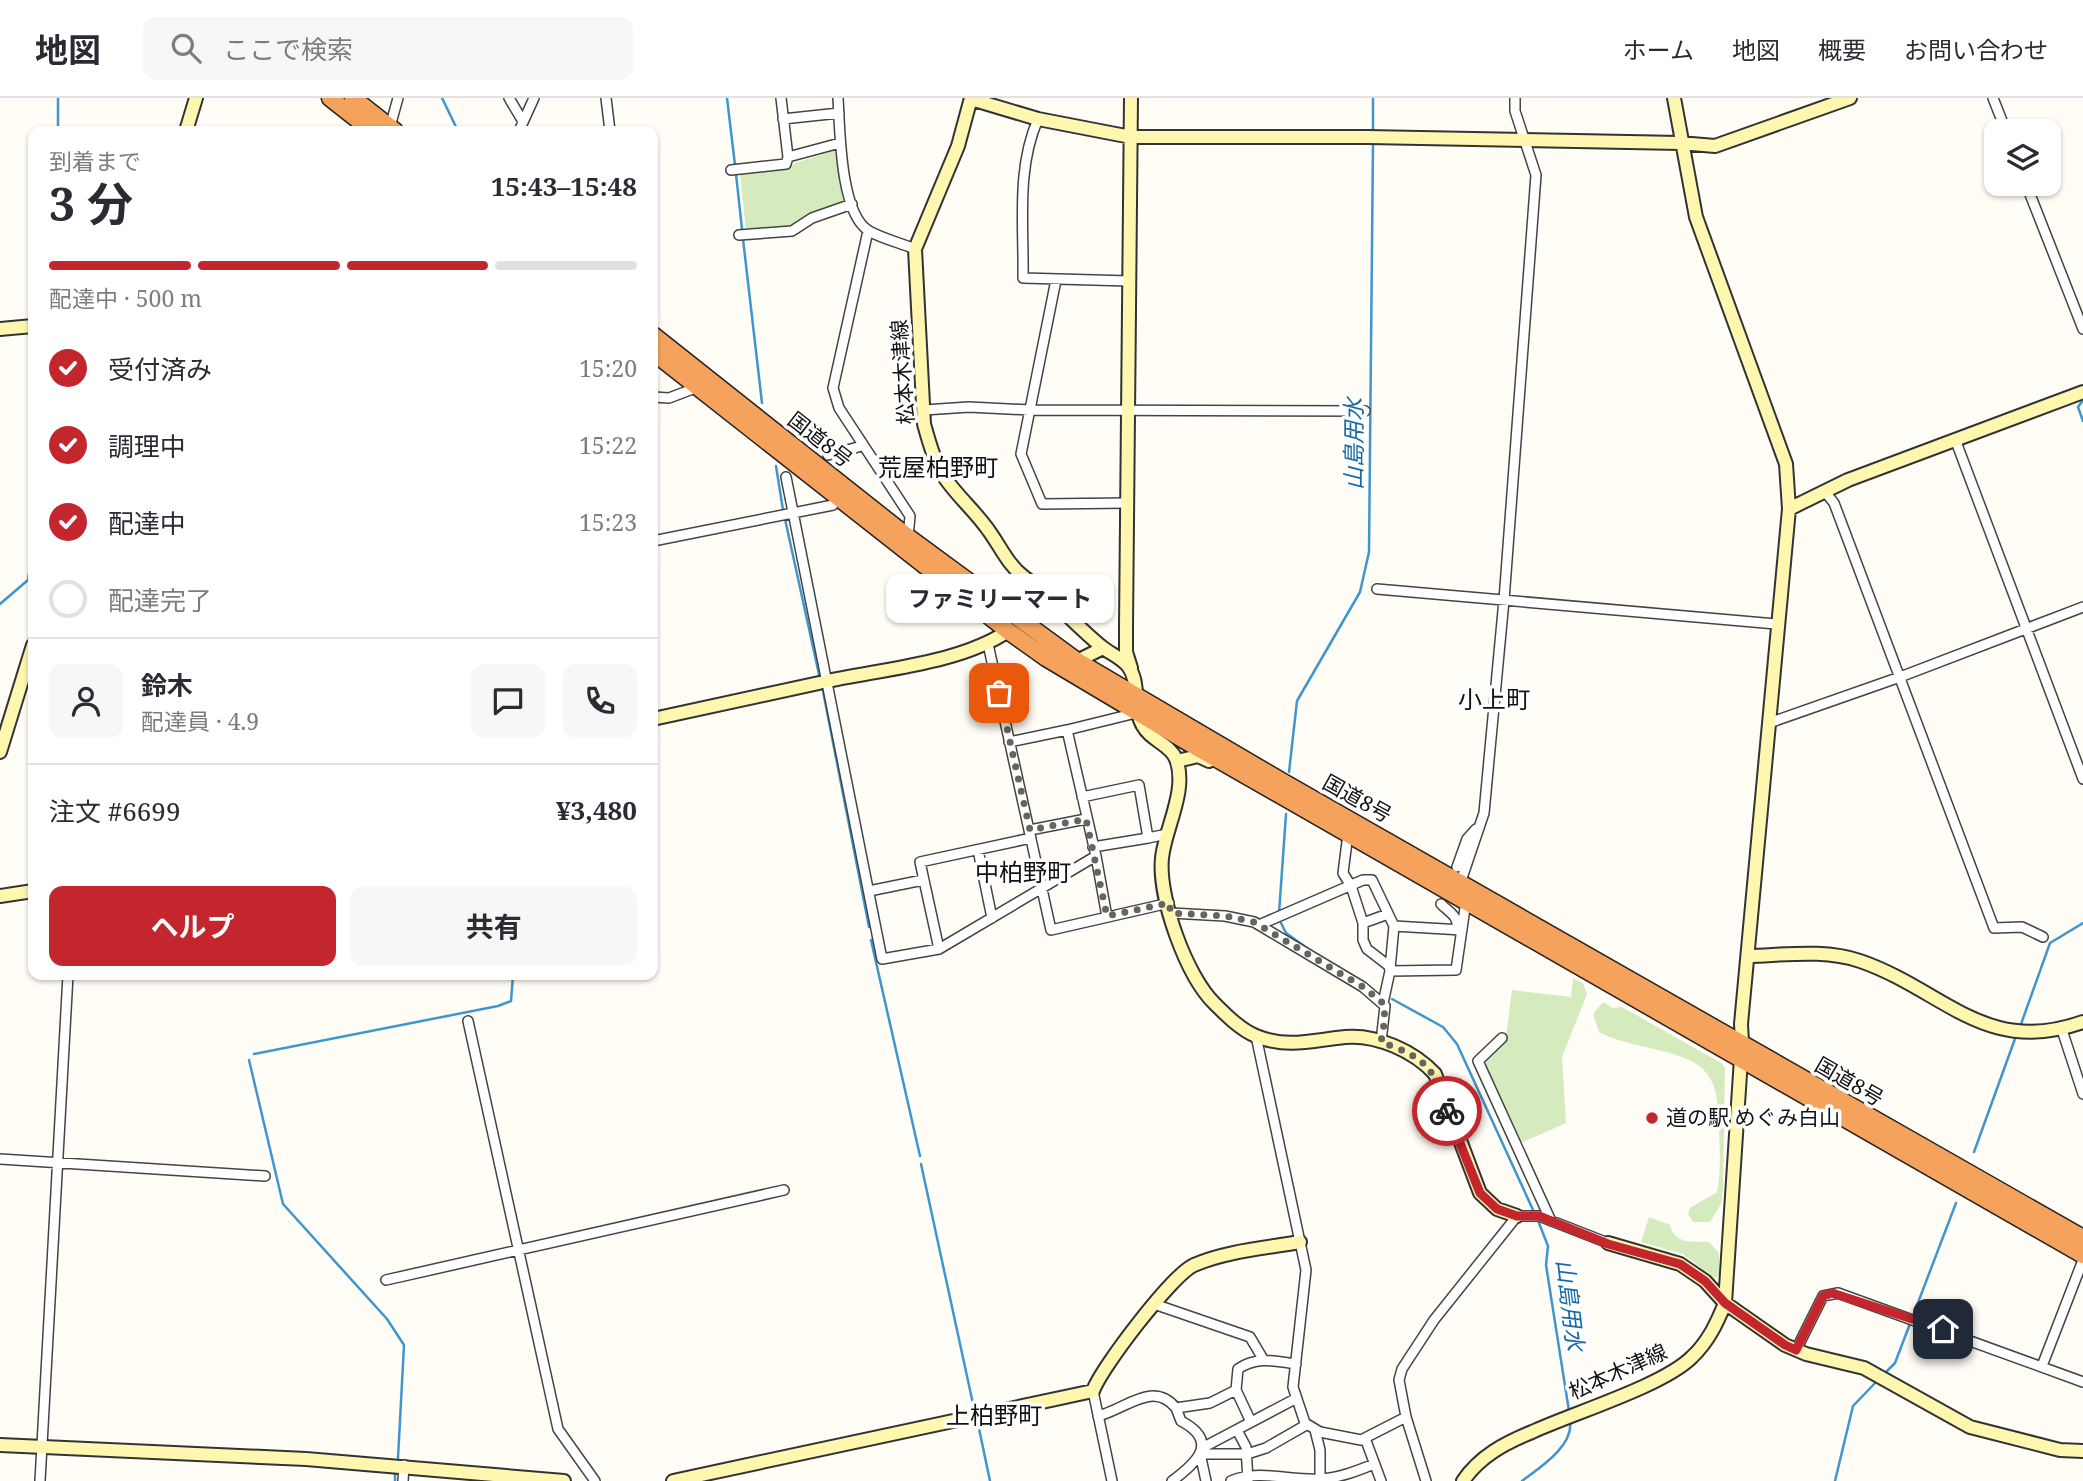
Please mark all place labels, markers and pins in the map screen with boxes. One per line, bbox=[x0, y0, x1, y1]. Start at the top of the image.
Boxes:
callout: ファミリーマート bbox=[885, 574, 1113, 623]
pin bbox=[969, 663, 1029, 723]
place label: 道の駅 めぐみ白山 bbox=[1666, 1103, 1840, 1131]
marker: 道の駅 めぐみ白山 bbox=[1644, 1110, 1660, 1126]
pin bbox=[1913, 1299, 1973, 1359]

